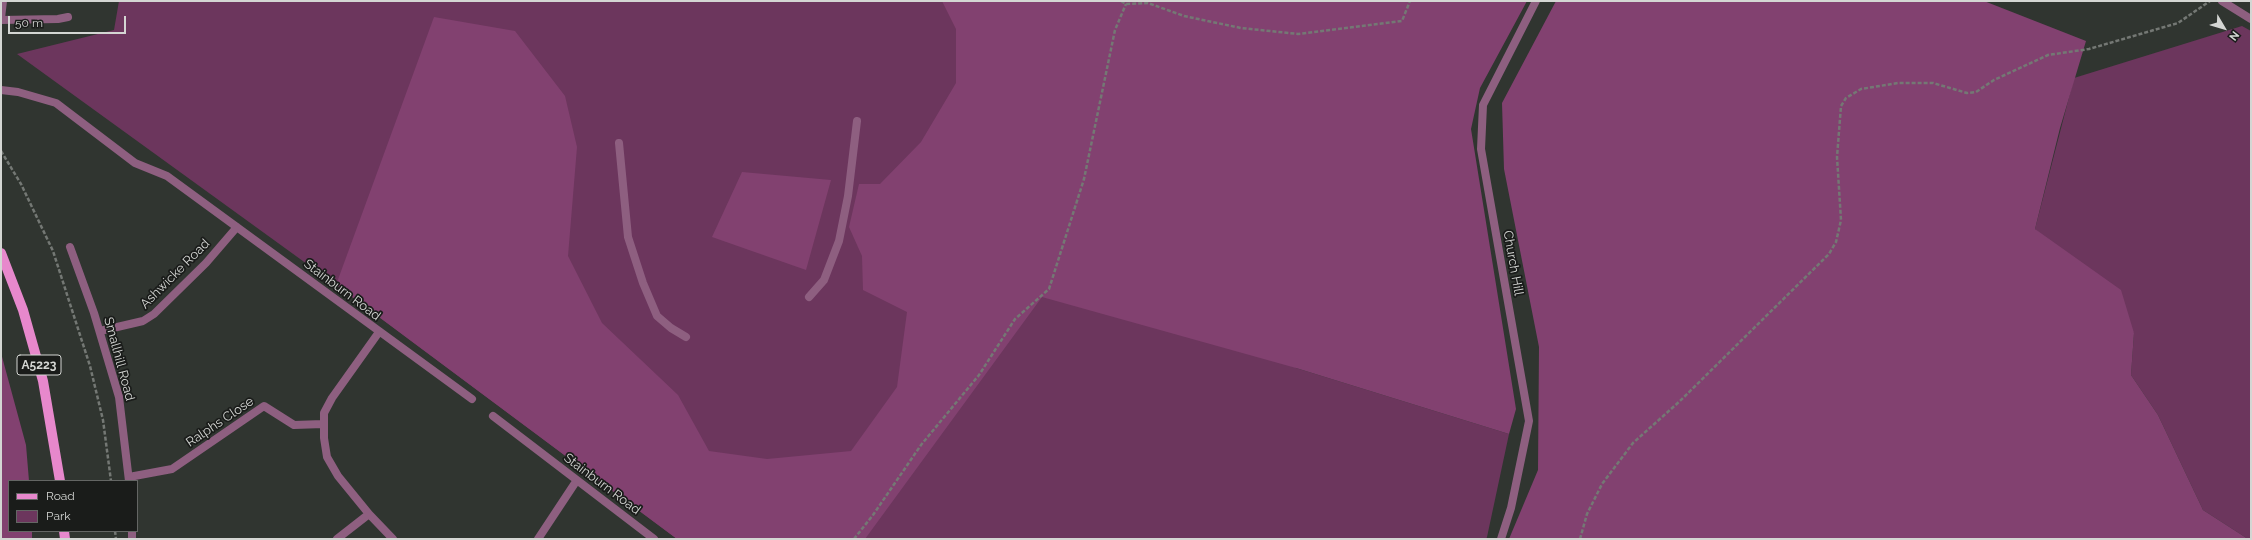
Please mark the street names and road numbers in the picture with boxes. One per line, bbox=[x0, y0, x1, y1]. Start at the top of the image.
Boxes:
street label: Church Hill bbox=[1500, 229, 1526, 297]
street label: Ashwicke Road bbox=[137, 236, 213, 312]
street label: Stainburn Road bbox=[301, 256, 383, 324]
street label: Smallhill Road bbox=[100, 315, 138, 403]
road number: A5223 bbox=[17, 355, 61, 375]
street label: Ralphs Close bbox=[183, 394, 257, 450]
street label: Stainburn Road bbox=[561, 450, 643, 518]

